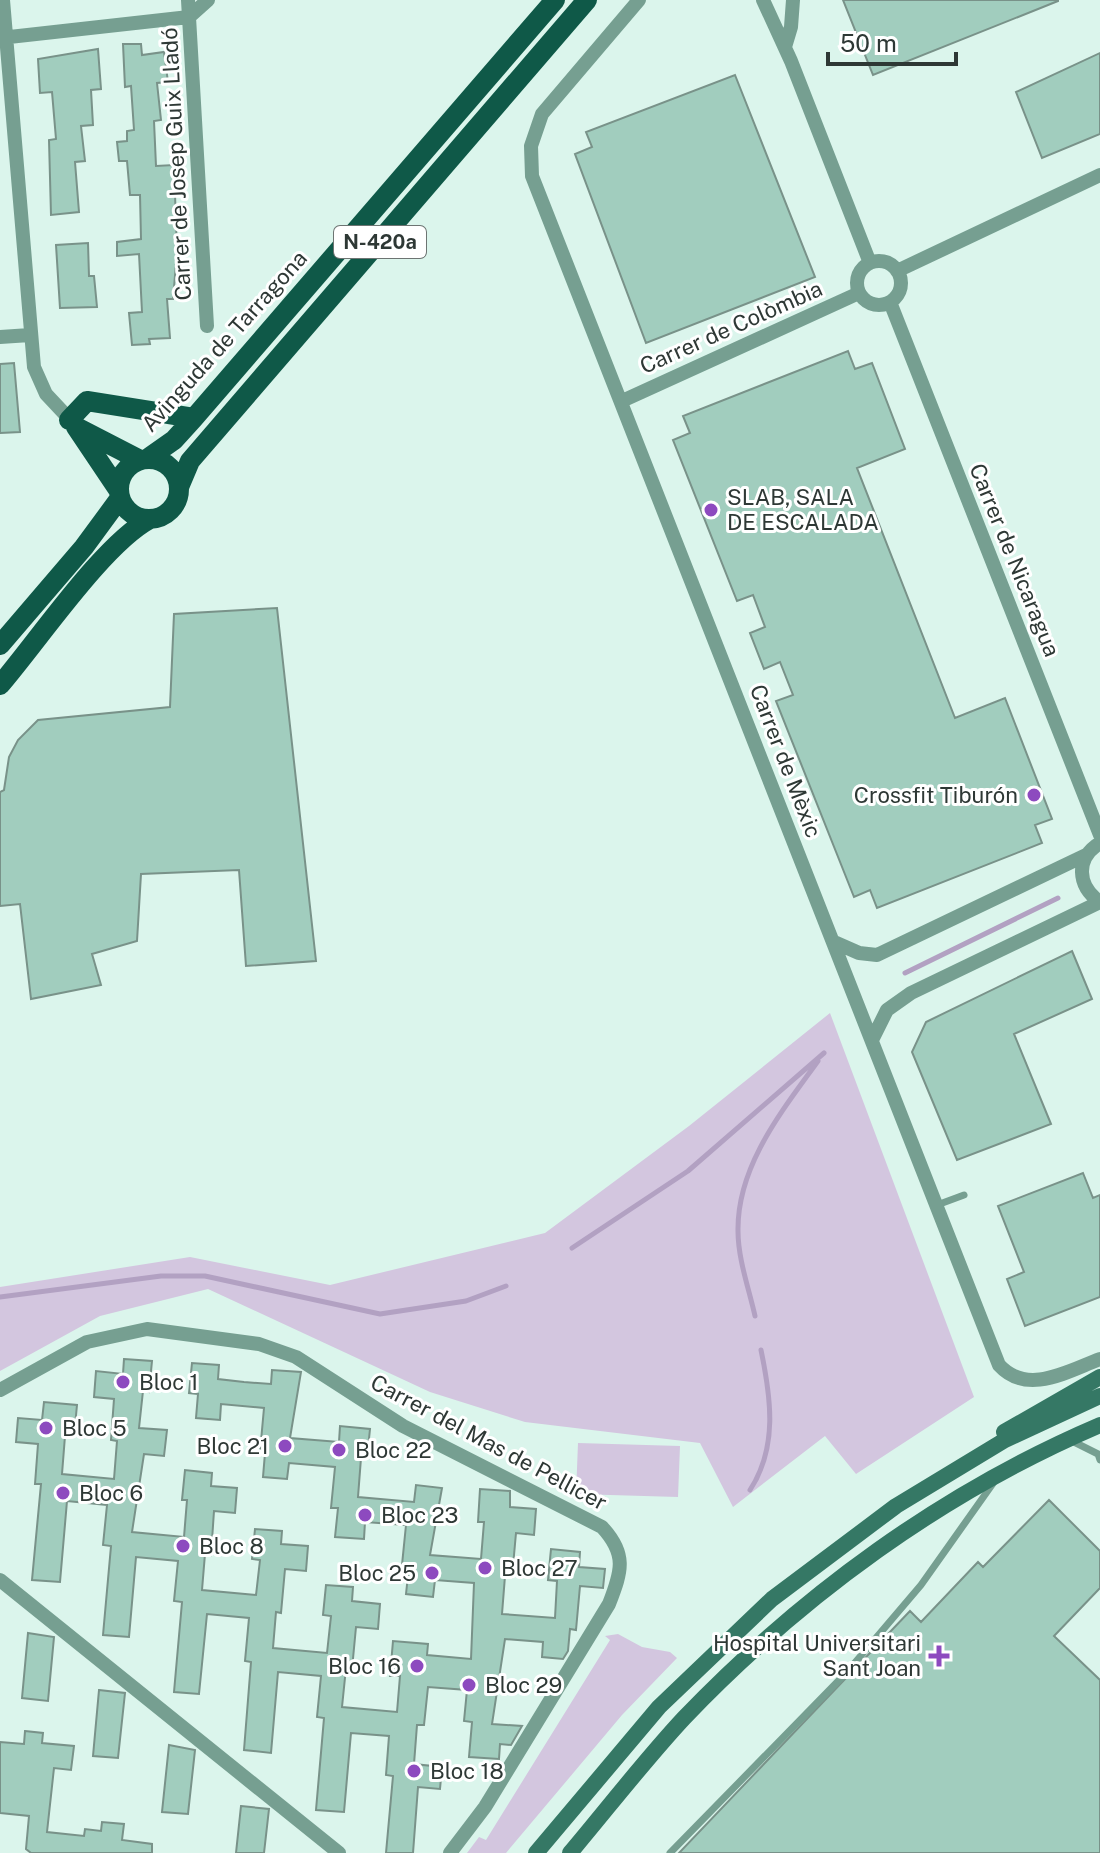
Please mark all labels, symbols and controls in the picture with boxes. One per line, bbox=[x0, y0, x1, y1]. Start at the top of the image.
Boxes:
scale bar bbox=[828, 16, 956, 66]
street label: Carrer de Josep Guix Lladó bbox=[156, 27, 196, 301]
text: 50 m bbox=[840, 29, 897, 57]
road number: N-420a bbox=[334, 226, 426, 258]
street label: Avinguda de Tarragona bbox=[136, 245, 312, 437]
street label: Carrer de Colòmbia bbox=[636, 275, 826, 379]
street label: Carrer de Nicaragua bbox=[964, 460, 1066, 660]
place label: SLAB, SALA DE ESCALADA bbox=[727, 484, 879, 535]
marker: SLAB, SALA DE ESCALADA bbox=[702, 501, 720, 519]
street label: Carrer de Mèxic bbox=[745, 681, 827, 841]
place label: Crossfit Tiburón bbox=[854, 782, 1018, 808]
marker: Crossfit Tiburón bbox=[1025, 786, 1043, 804]
place label: Bloc 1 bbox=[139, 1369, 198, 1395]
street label: Carrer del Mas de Pellicer bbox=[366, 1369, 612, 1515]
marker: Bloc 1 bbox=[114, 1373, 132, 1391]
place label: Bloc 5 bbox=[62, 1415, 127, 1441]
marker: Bloc 5 bbox=[37, 1419, 55, 1437]
place label: Bloc 21 bbox=[196, 1433, 269, 1459]
marker: Bloc 21 bbox=[276, 1437, 294, 1455]
place label: Bloc 22 bbox=[355, 1437, 432, 1463]
marker: Bloc 22 bbox=[330, 1441, 348, 1459]
place label: Bloc 6 bbox=[79, 1480, 143, 1506]
marker: Bloc 6 bbox=[54, 1484, 72, 1502]
place label: Bloc 23 bbox=[381, 1502, 458, 1528]
marker: Bloc 23 bbox=[356, 1506, 374, 1524]
place label: Bloc 8 bbox=[199, 1533, 264, 1559]
marker: Bloc 8 bbox=[174, 1537, 192, 1555]
place label: Bloc 27 bbox=[501, 1555, 578, 1581]
marker: Bloc 27 bbox=[476, 1559, 494, 1577]
place label: Bloc 25 bbox=[338, 1560, 416, 1586]
marker: Bloc 25 bbox=[423, 1564, 441, 1582]
place label: Hospital Universitari Sant Joan bbox=[713, 1630, 921, 1681]
marker: Hospital Universitari Sant Joan bbox=[928, 1645, 950, 1667]
place label: Bloc 16 bbox=[328, 1653, 401, 1679]
marker: Bloc 16 bbox=[408, 1657, 426, 1675]
place label: Bloc 29 bbox=[485, 1672, 562, 1698]
marker: Bloc 29 bbox=[460, 1676, 478, 1694]
place label: Bloc 18 bbox=[430, 1758, 504, 1784]
marker: Bloc 18 bbox=[405, 1762, 423, 1780]

